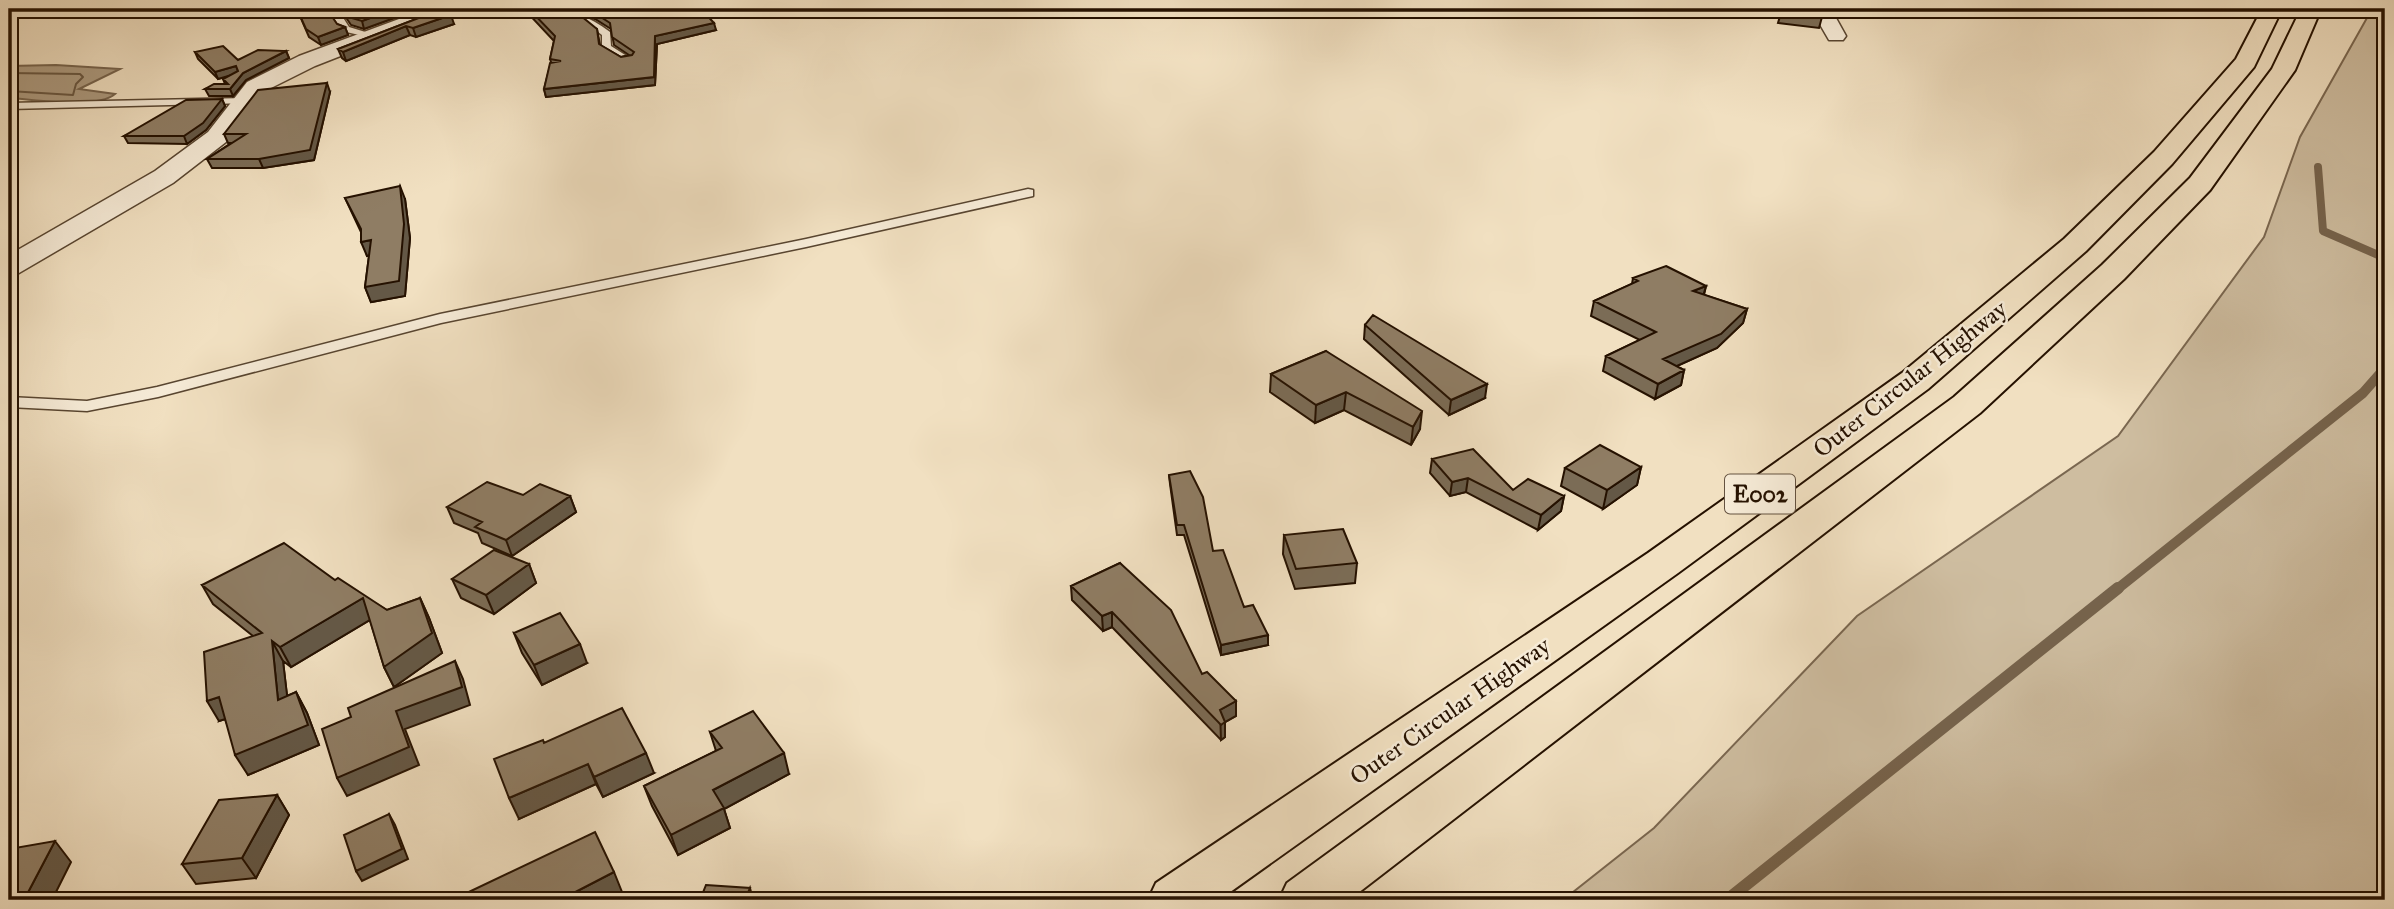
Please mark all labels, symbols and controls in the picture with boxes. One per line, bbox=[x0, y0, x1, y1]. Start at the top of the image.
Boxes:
street label: Outer Circular Highway bbox=[1807, 294, 2013, 464]
road number: E002 bbox=[1725, 474, 1795, 514]
street label: Outer Circular Highway bbox=[1344, 630, 1557, 791]

